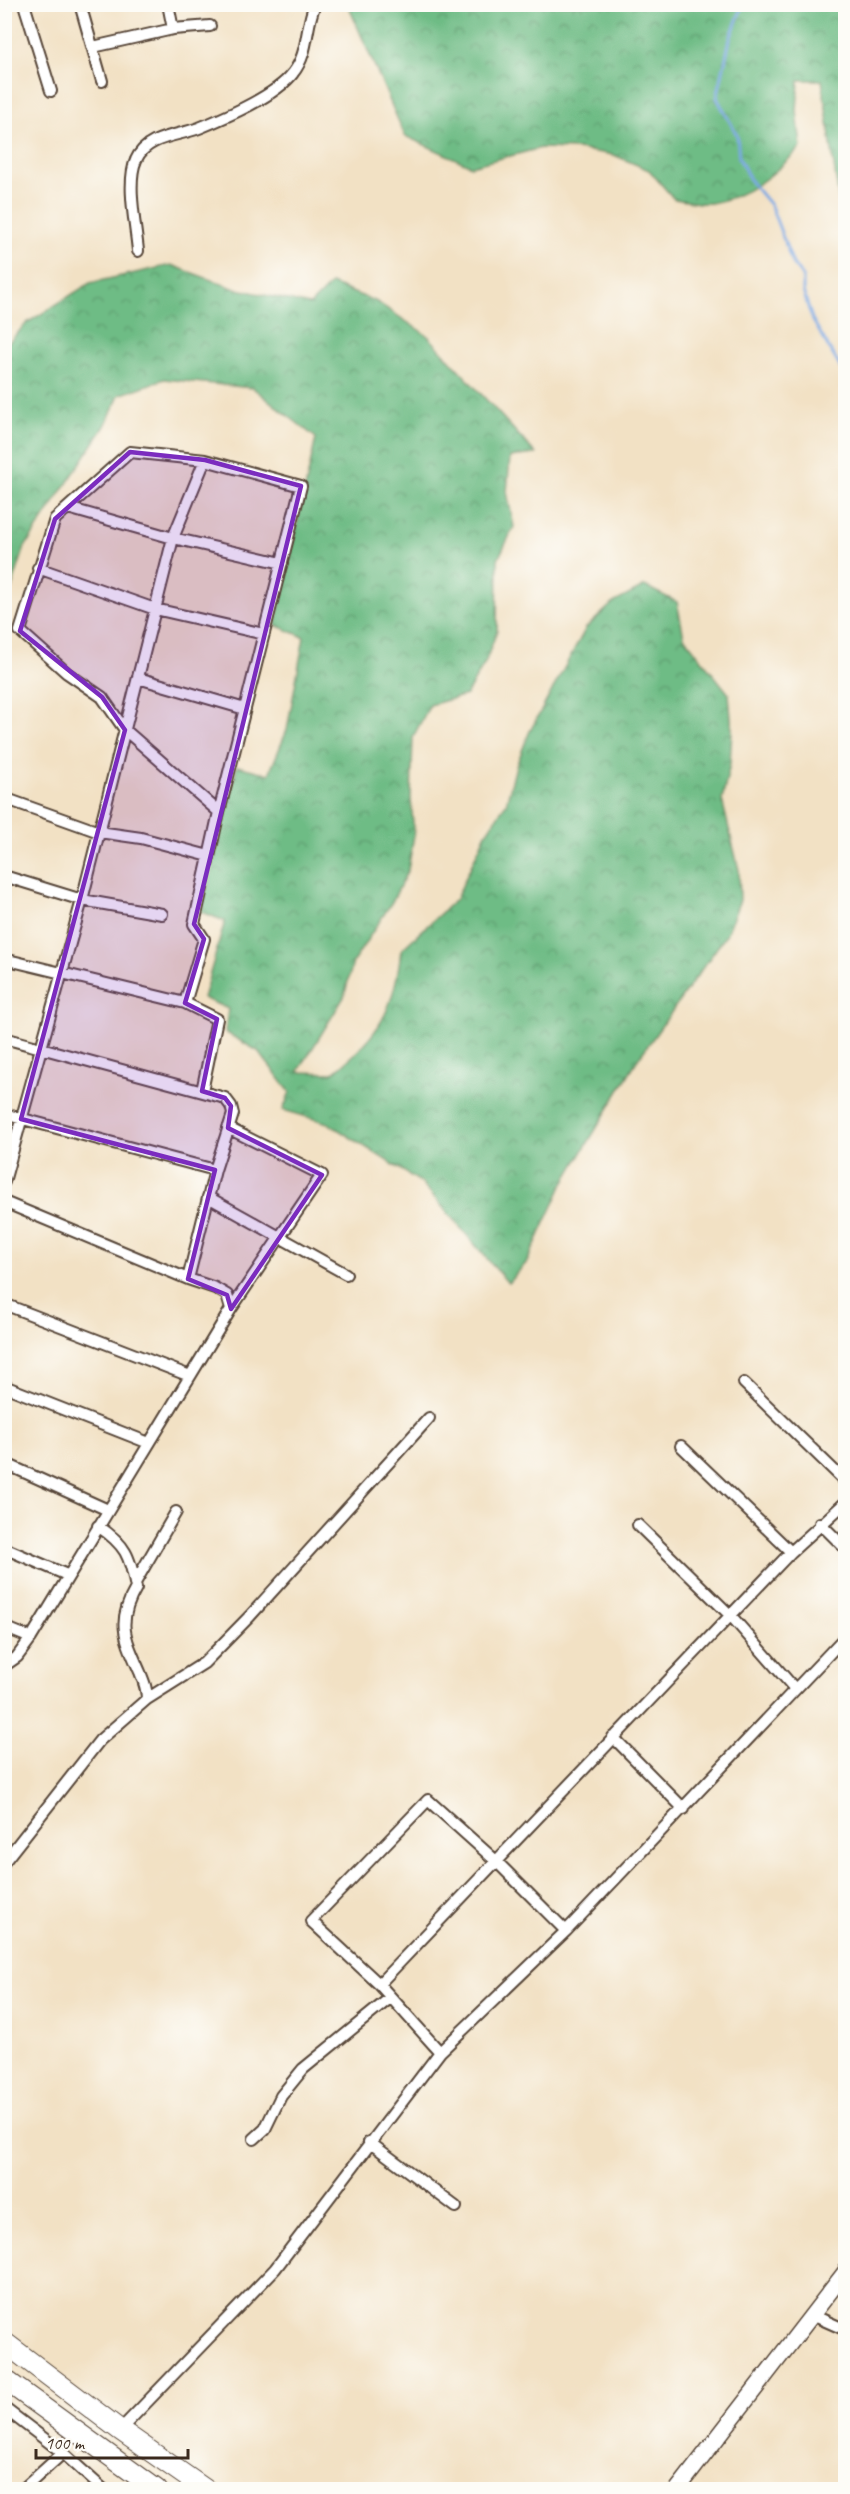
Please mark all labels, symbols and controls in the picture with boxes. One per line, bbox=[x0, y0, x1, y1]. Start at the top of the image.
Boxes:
scale bar bbox=[36, 2422, 188, 2460]
text: 100 m bbox=[45, 2432, 86, 2454]

